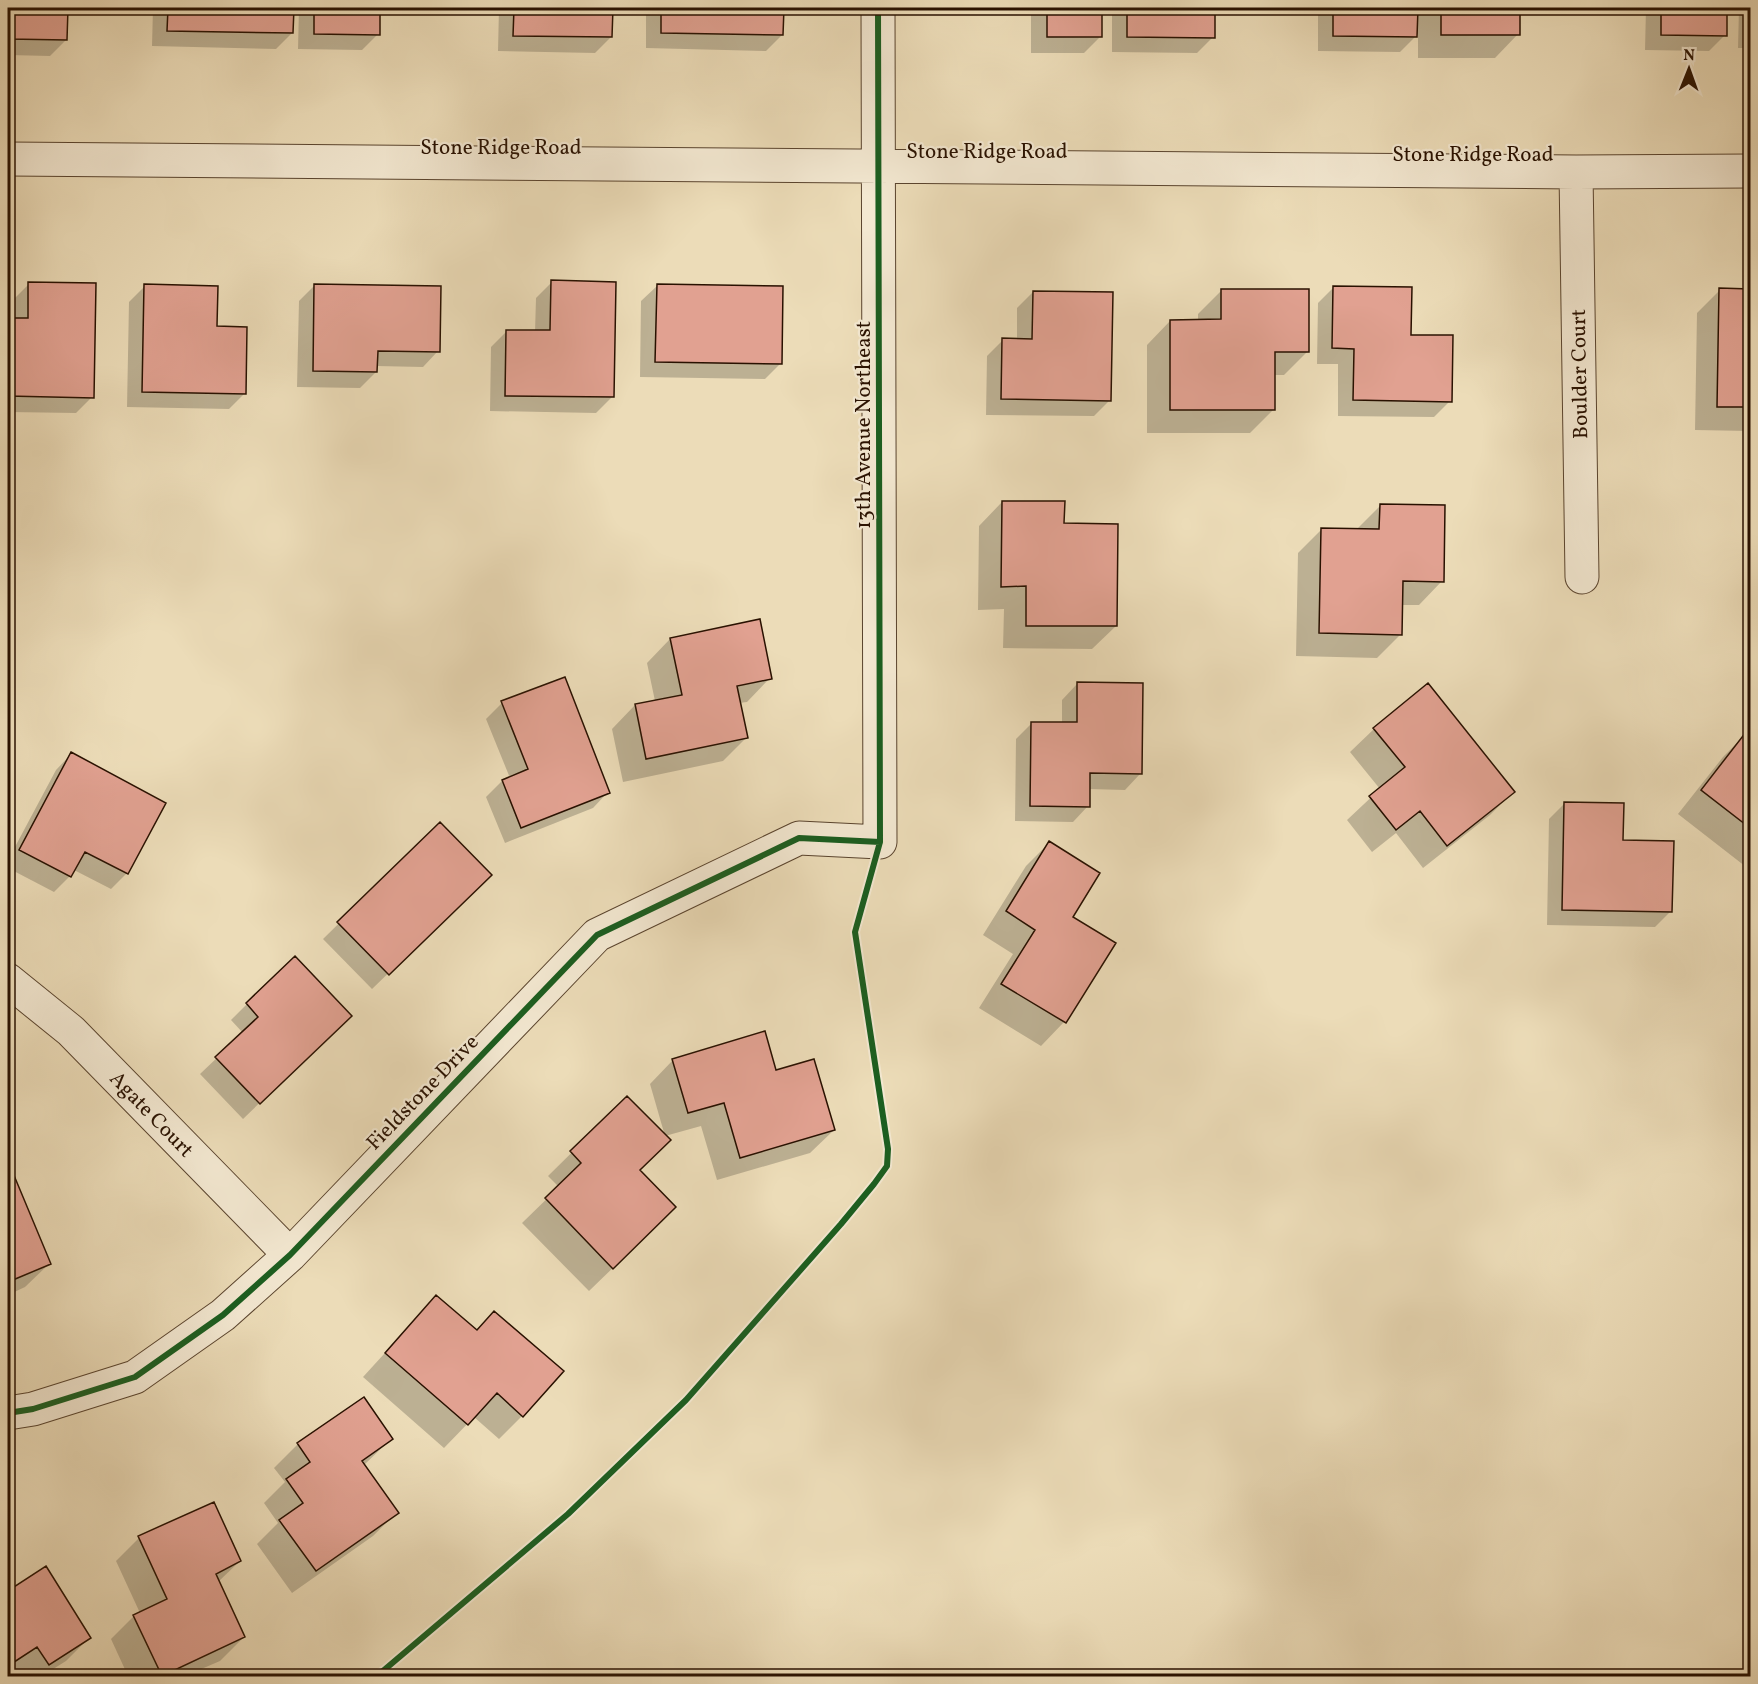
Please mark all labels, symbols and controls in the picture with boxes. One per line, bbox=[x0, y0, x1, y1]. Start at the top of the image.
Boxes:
north arrow bbox=[1659, 39, 1719, 99]
text: N bbox=[1683, 45, 1696, 67]
street label: Stone Ridge Road bbox=[420, 134, 582, 163]
street label: Stone Ridge Road bbox=[906, 138, 1068, 167]
street label: Stone Ridge Road bbox=[1392, 141, 1554, 170]
street label: Boulder Court bbox=[1565, 309, 1596, 439]
street label: 13th Avenue Northeast bbox=[850, 321, 879, 529]
street label: Fieldstone Drive bbox=[360, 1029, 486, 1157]
street label: Agate Court bbox=[102, 1065, 200, 1165]

